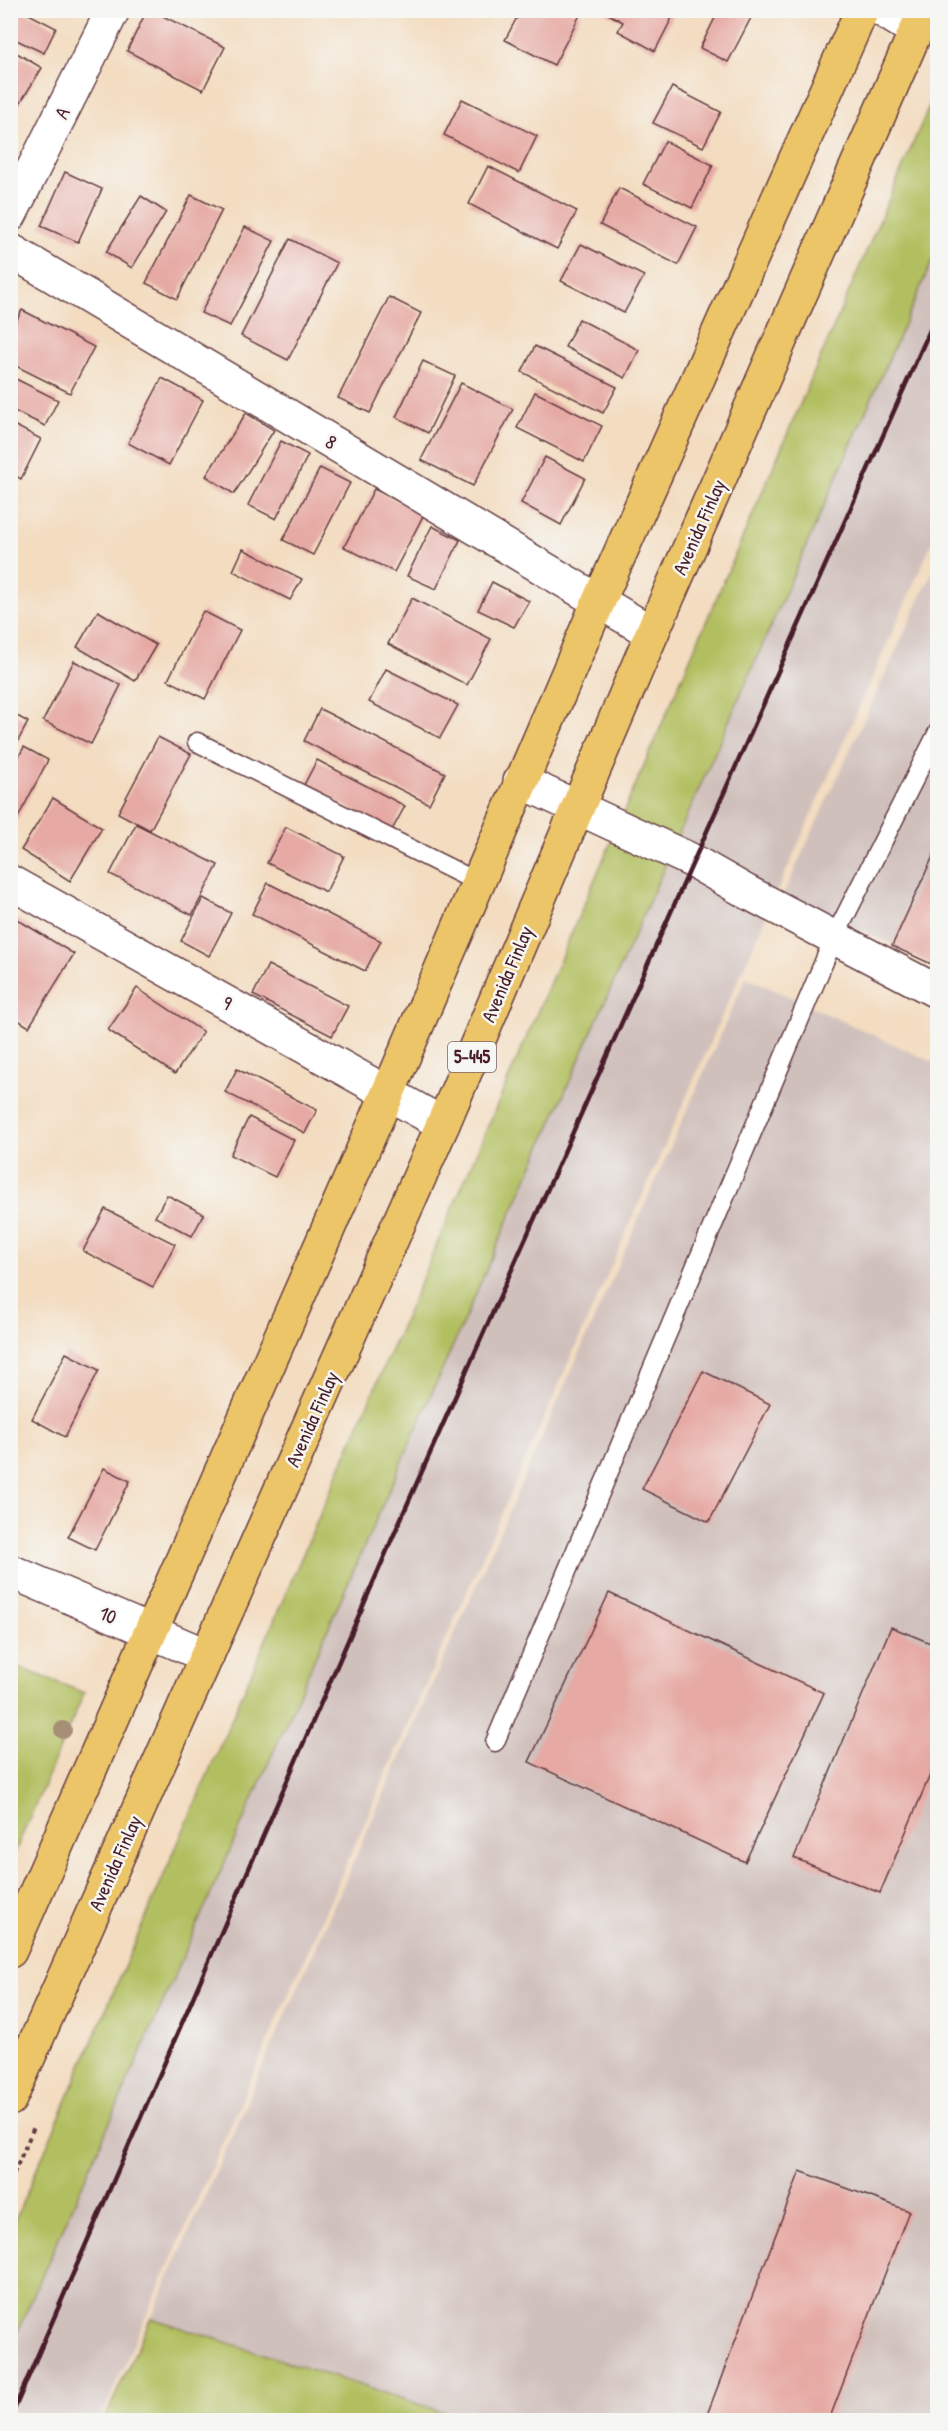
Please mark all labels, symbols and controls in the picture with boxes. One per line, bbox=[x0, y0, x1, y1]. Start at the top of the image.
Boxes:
street label: A bbox=[47, 102, 76, 123]
street label: 8 bbox=[321, 428, 342, 455]
street label: Avenida Finlay bbox=[665, 475, 732, 579]
street label: Avenida Finlay bbox=[474, 922, 539, 1026]
street label: 9 bbox=[217, 989, 237, 1016]
road number: 5-445 bbox=[448, 1042, 496, 1072]
street label: Avenida Finlay bbox=[278, 1367, 345, 1471]
street label: 10 bbox=[95, 1599, 121, 1630]
street label: Avenida Finlay bbox=[81, 1811, 148, 1915]

